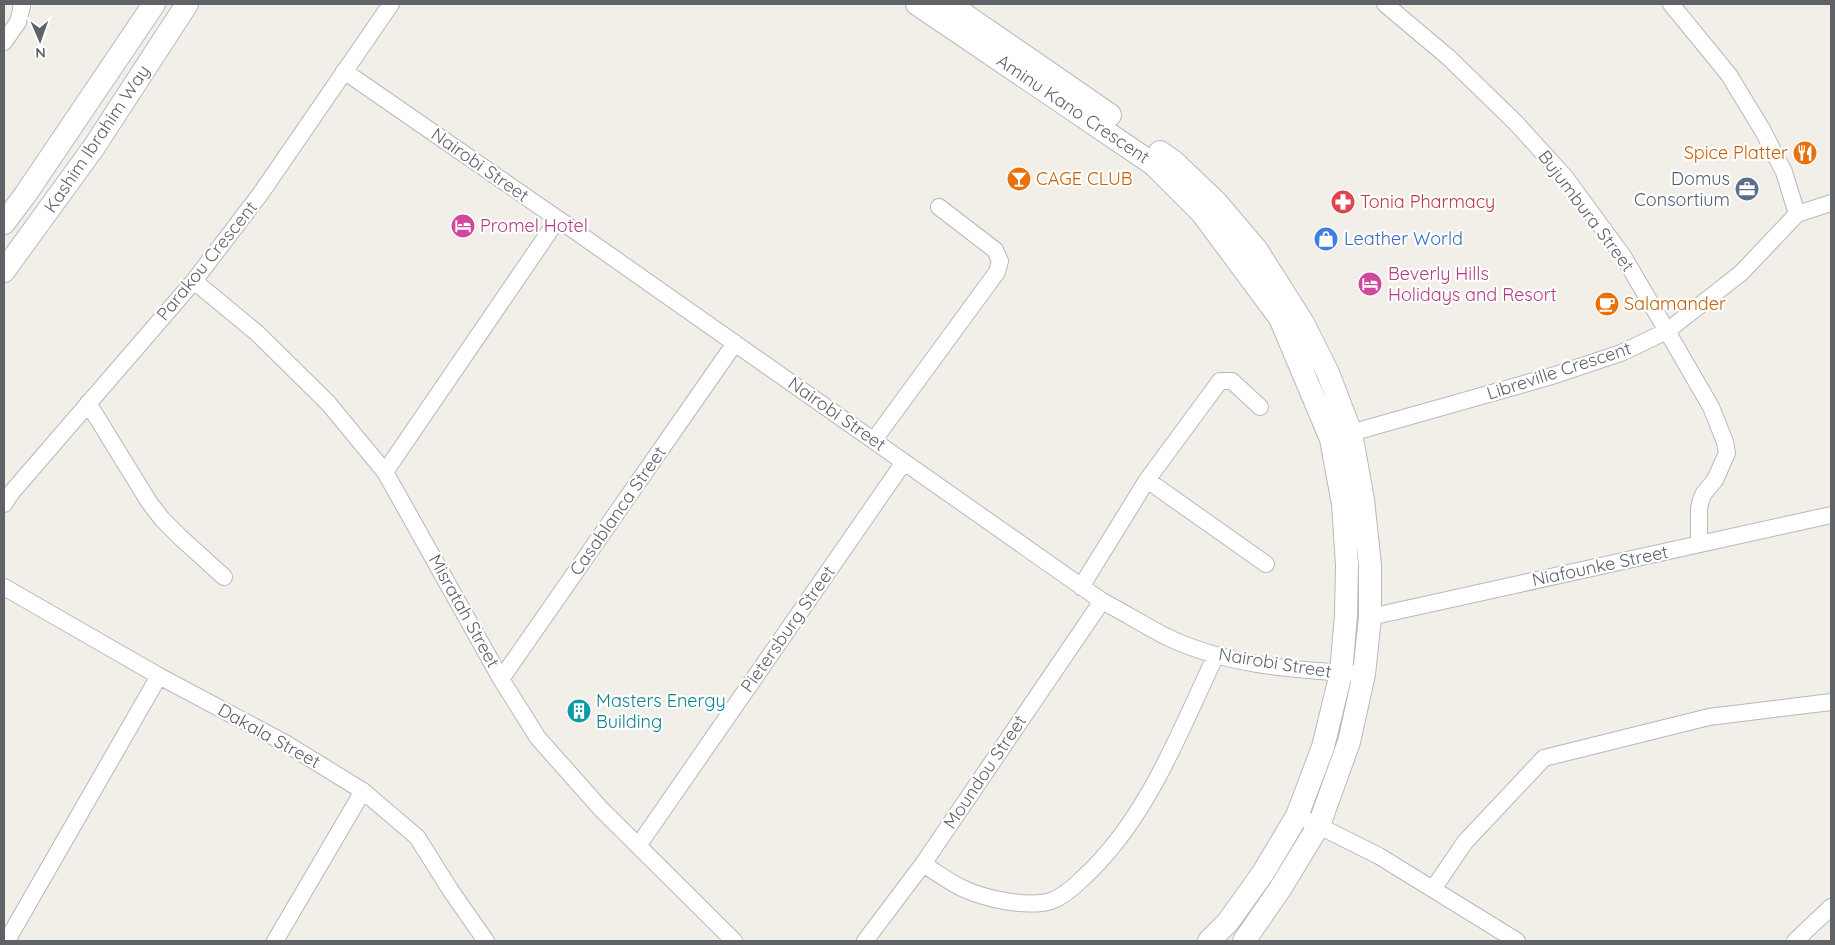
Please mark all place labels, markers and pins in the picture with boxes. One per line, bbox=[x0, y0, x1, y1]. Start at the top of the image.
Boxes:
restaurant icon: Spice Platter bbox=[1792, 140, 1818, 166]
place label: Spice Platter bbox=[1684, 141, 1788, 164]
bar icon: CAGE CLUB bbox=[1006, 166, 1032, 192]
place label: CAGE CLUB bbox=[1036, 167, 1132, 190]
place label: Domus Consortium bbox=[1634, 167, 1730, 211]
office icon: Domus Consortium bbox=[1734, 176, 1760, 202]
pharmacy icon: Tonia Pharmacy bbox=[1330, 189, 1356, 215]
place label: Tonia Pharmacy bbox=[1360, 190, 1495, 213]
hotel icon: Promel Hotel bbox=[450, 213, 476, 239]
place label: Promel Hotel bbox=[480, 214, 588, 237]
shop icon: Leather World bbox=[1313, 226, 1339, 252]
place label: Leather World bbox=[1344, 227, 1463, 250]
place label: Beverly Hills Holidays and Resort bbox=[1388, 262, 1557, 306]
hotel icon: Beverly Hills Holidays and Resort bbox=[1357, 271, 1383, 297]
cafe icon: Salamander bbox=[1594, 291, 1620, 317]
place label: Salamander bbox=[1624, 292, 1726, 315]
place label: Masters Energy Building bbox=[596, 689, 726, 733]
building icon: Masters Energy Building bbox=[566, 698, 592, 724]

